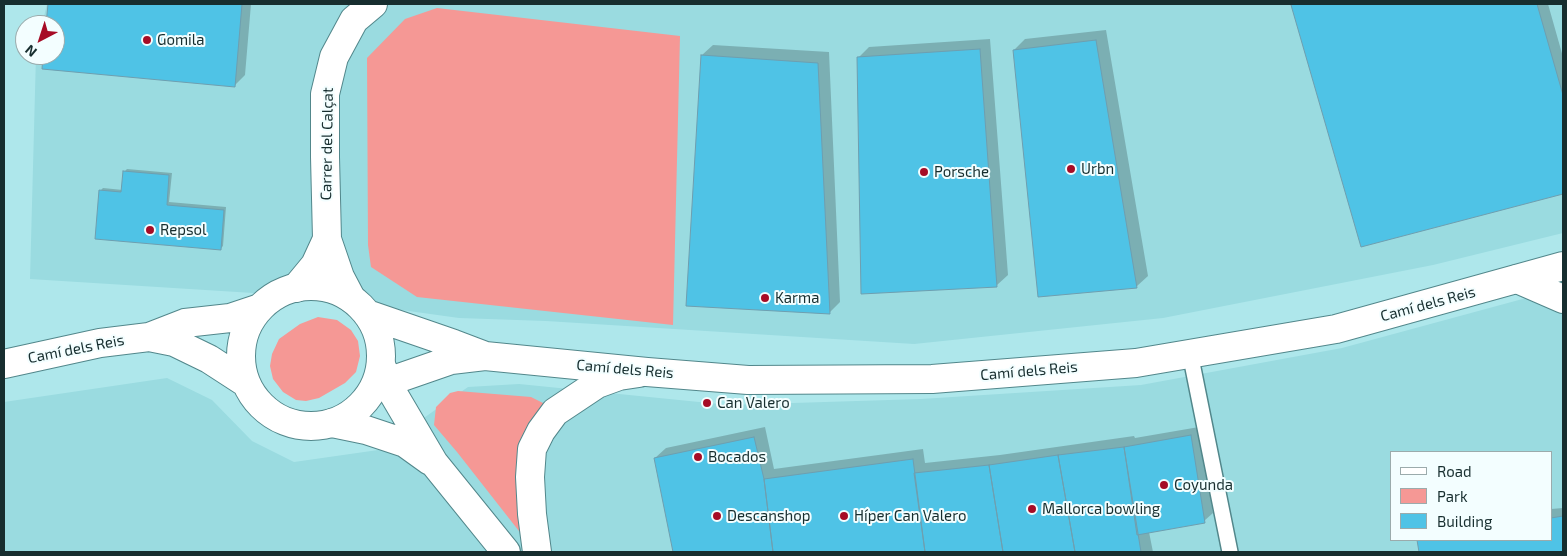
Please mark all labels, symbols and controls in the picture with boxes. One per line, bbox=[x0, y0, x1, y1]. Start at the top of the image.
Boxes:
north arrow bbox=[15, 15, 65, 65]
place label: Gomila bbox=[157, 31, 204, 49]
marker: Gomila bbox=[141, 34, 153, 46]
text: N bbox=[21, 41, 40, 61]
street label: Carrer del Calçat bbox=[317, 87, 337, 201]
place label: Urbn bbox=[1081, 160, 1114, 178]
place label: Porsche bbox=[934, 163, 989, 181]
marker: Urbn bbox=[1065, 163, 1077, 175]
marker: Porsche bbox=[918, 166, 930, 178]
place label: Repsol bbox=[160, 221, 207, 239]
marker: Repsol bbox=[144, 224, 156, 236]
street label: Camí dels Reis bbox=[1379, 283, 1477, 325]
place label: Karma bbox=[775, 289, 819, 307]
marker: Karma bbox=[759, 292, 771, 304]
street label: Camí dels Reis bbox=[26, 331, 126, 367]
street label: Camí dels Reis bbox=[576, 356, 674, 382]
street label: Camí dels Reis bbox=[980, 358, 1078, 384]
place label: Can Valero bbox=[717, 394, 790, 412]
marker: Can Valero bbox=[701, 397, 713, 409]
place label: Bocados bbox=[708, 448, 766, 466]
marker: Bocados bbox=[692, 451, 704, 463]
legend bbox=[1390, 451, 1552, 541]
text: Road bbox=[1437, 462, 1472, 480]
place label: Coyunda bbox=[1174, 476, 1233, 494]
marker: Coyunda bbox=[1158, 479, 1170, 491]
text: Park bbox=[1437, 487, 1468, 505]
place label: Mallorca bowling bbox=[1042, 500, 1160, 518]
marker: Mallorca bowling bbox=[1026, 503, 1038, 515]
place label: Descanshop bbox=[727, 507, 810, 525]
place label: Híper Can Valero bbox=[854, 507, 967, 525]
marker: Descanshop bbox=[711, 510, 723, 522]
marker: Híper Can Valero bbox=[838, 510, 850, 522]
text: Building bbox=[1437, 512, 1492, 530]

